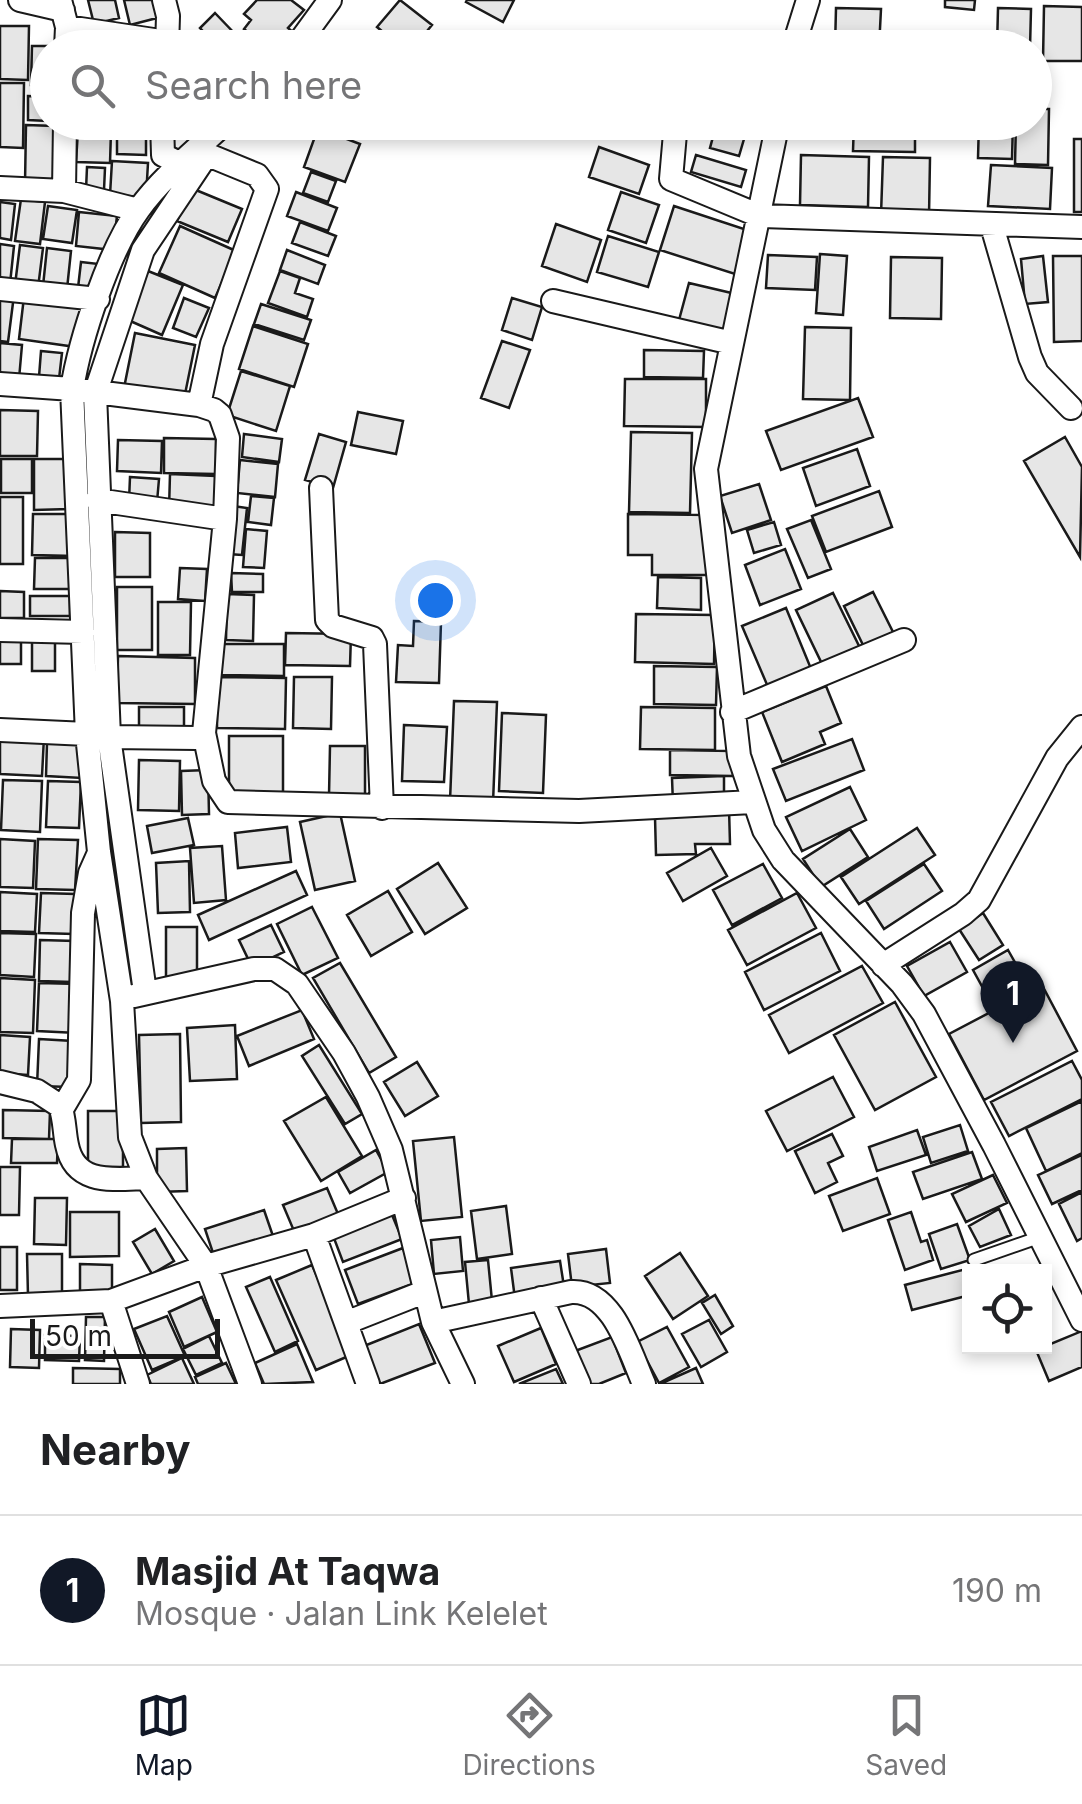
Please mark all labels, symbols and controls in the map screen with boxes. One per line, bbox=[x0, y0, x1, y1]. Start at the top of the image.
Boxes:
search box bbox=[30, 30, 1052, 140]
icon: search bbox=[65, 58, 120, 113]
text: Search here bbox=[145, 62, 362, 108]
your location bbox=[410, 575, 461, 626]
pin: 1 bbox=[980, 960, 1046, 1043]
map controls bbox=[962, 1264, 1052, 1354]
button: locate bbox=[962, 1264, 1052, 1354]
scale bar bbox=[30, 1314, 220, 1358]
text: 50 m bbox=[45, 1319, 112, 1353]
text: Nearby bbox=[40, 1424, 191, 1475]
text: Masjid At Taqwa bbox=[135, 1548, 440, 1594]
text: 1 bbox=[66, 1571, 79, 1610]
text: 190 m bbox=[952, 1571, 1042, 1610]
text: Mosque · Jalan Link Kelelet bbox=[135, 1594, 548, 1633]
tab: Map bbox=[135, 1688, 193, 1782]
tab: Directions bbox=[462, 1688, 596, 1782]
tab: Saved bbox=[865, 1688, 947, 1782]

